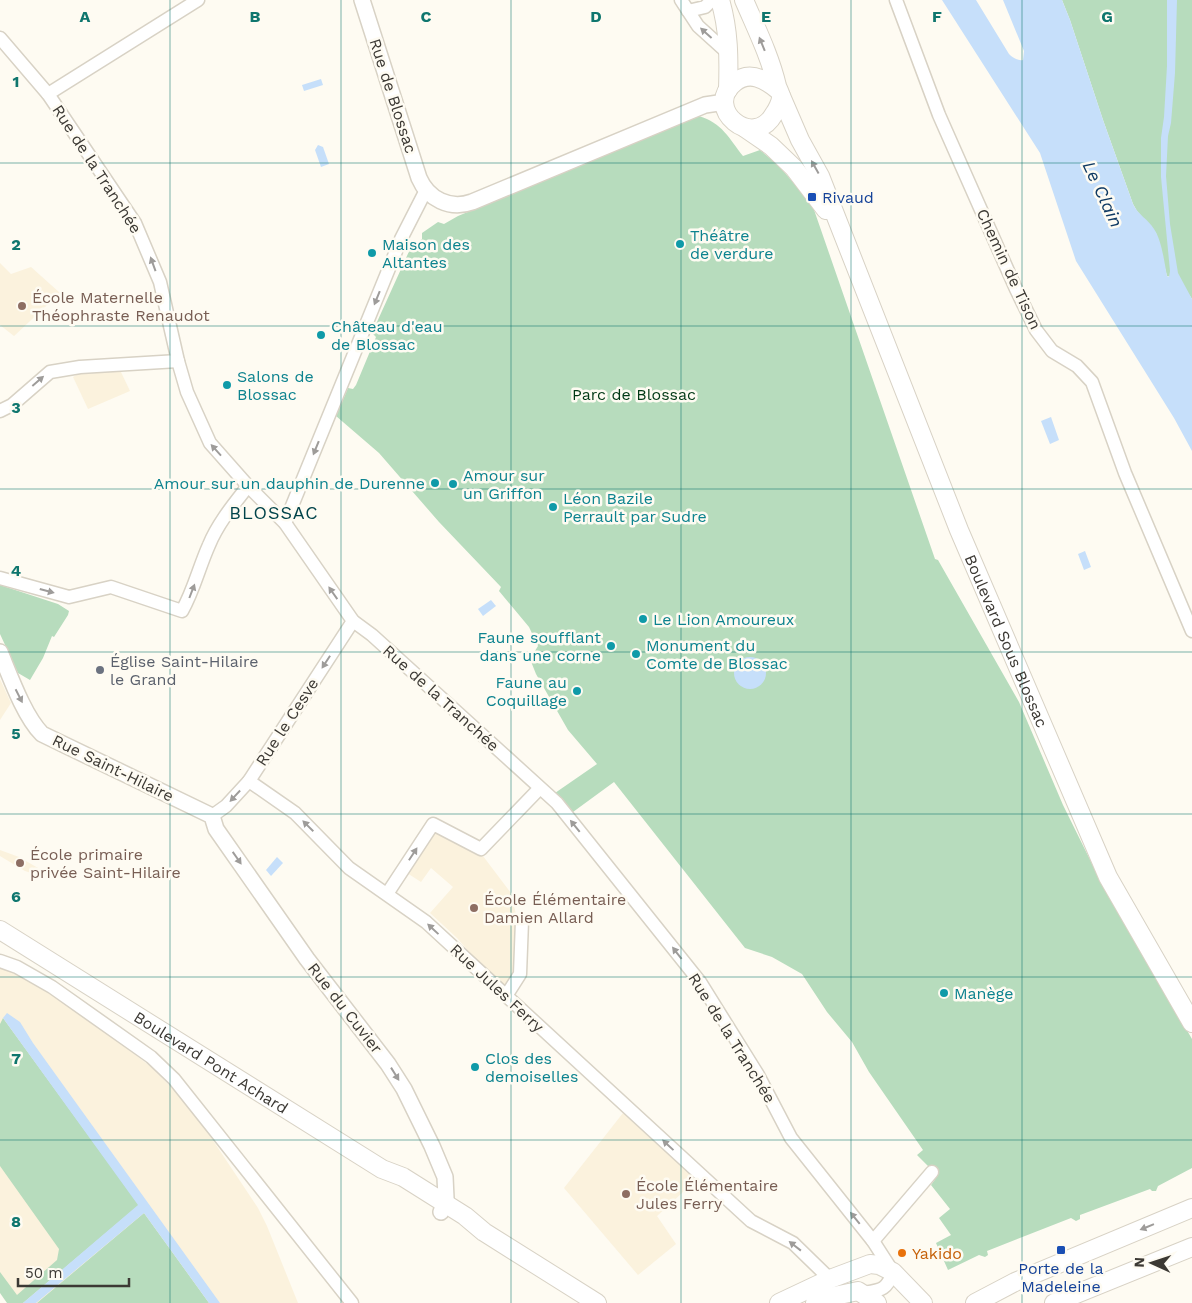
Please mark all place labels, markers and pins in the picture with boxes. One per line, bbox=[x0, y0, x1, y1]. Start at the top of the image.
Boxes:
place label: Rivaud bbox=[822, 188, 874, 207]
marker: Rivaud bbox=[806, 191, 818, 203]
place label: Théâtre de verdure bbox=[690, 226, 774, 263]
place label: Maison des Altantes bbox=[382, 235, 470, 272]
marker: Théâtre de verdure bbox=[674, 238, 686, 250]
marker: Maison des Altantes bbox=[366, 247, 378, 259]
place label: École Maternelle Théophraste Renaudot bbox=[32, 288, 210, 325]
marker: École Maternelle Théophraste Renaudot bbox=[16, 300, 28, 312]
place label: Château d'eau de Blossac bbox=[331, 317, 443, 354]
marker: Château d'eau de Blossac bbox=[315, 329, 327, 341]
place label: Salons de Blossac bbox=[237, 367, 314, 404]
marker: Salons de Blossac bbox=[221, 379, 233, 391]
place label: Amour sur un Griffon bbox=[463, 466, 545, 503]
place label: Amour sur un dauphin de Durenne bbox=[154, 474, 425, 493]
marker: Amour sur un dauphin de Durenne bbox=[429, 477, 441, 489]
marker: Amour sur un Griffon bbox=[447, 478, 459, 490]
place label: Léon Bazile Perrault par Sudre bbox=[563, 489, 707, 526]
marker: Léon Bazile Perrault par Sudre bbox=[547, 501, 559, 513]
place label: Le Lion Amoureux bbox=[653, 610, 794, 629]
marker: Le Lion Amoureux bbox=[637, 613, 649, 625]
place label: Faune soufflant dans une corne bbox=[478, 628, 601, 665]
place label: Monument du Comte de Blossac bbox=[646, 636, 788, 673]
marker: Faune soufflant dans une corne bbox=[605, 640, 617, 652]
marker: Monument du Comte de Blossac bbox=[630, 648, 642, 660]
place label: Église Saint-Hilaire le Grand bbox=[110, 652, 259, 689]
marker: Église Saint-Hilaire le Grand bbox=[94, 664, 106, 676]
place label: Faune au Coquillage bbox=[486, 673, 567, 710]
marker: Faune au Coquillage bbox=[571, 685, 583, 697]
place label: École primaire privée Saint-Hilaire bbox=[30, 845, 181, 882]
marker: École primaire privée Saint-Hilaire bbox=[14, 857, 26, 869]
place label: École Élémentaire Damien Allard bbox=[484, 890, 626, 927]
marker: École Élémentaire Damien Allard bbox=[468, 902, 480, 914]
place label: Manège bbox=[954, 984, 1014, 1003]
marker: Manège bbox=[938, 987, 950, 999]
place label: Clos des demoiselles bbox=[485, 1049, 579, 1086]
marker: Clos des demoiselles bbox=[469, 1061, 481, 1073]
place label: École Élémentaire Jules Ferry bbox=[636, 1176, 778, 1213]
marker: École Élémentaire Jules Ferry bbox=[620, 1188, 632, 1200]
place label: Yakido bbox=[912, 1244, 962, 1263]
marker: Porte de la Madeleine bbox=[1055, 1244, 1067, 1256]
marker: Yakido bbox=[896, 1247, 908, 1259]
place label: Porte de la Madeleine bbox=[1018, 1259, 1104, 1296]

